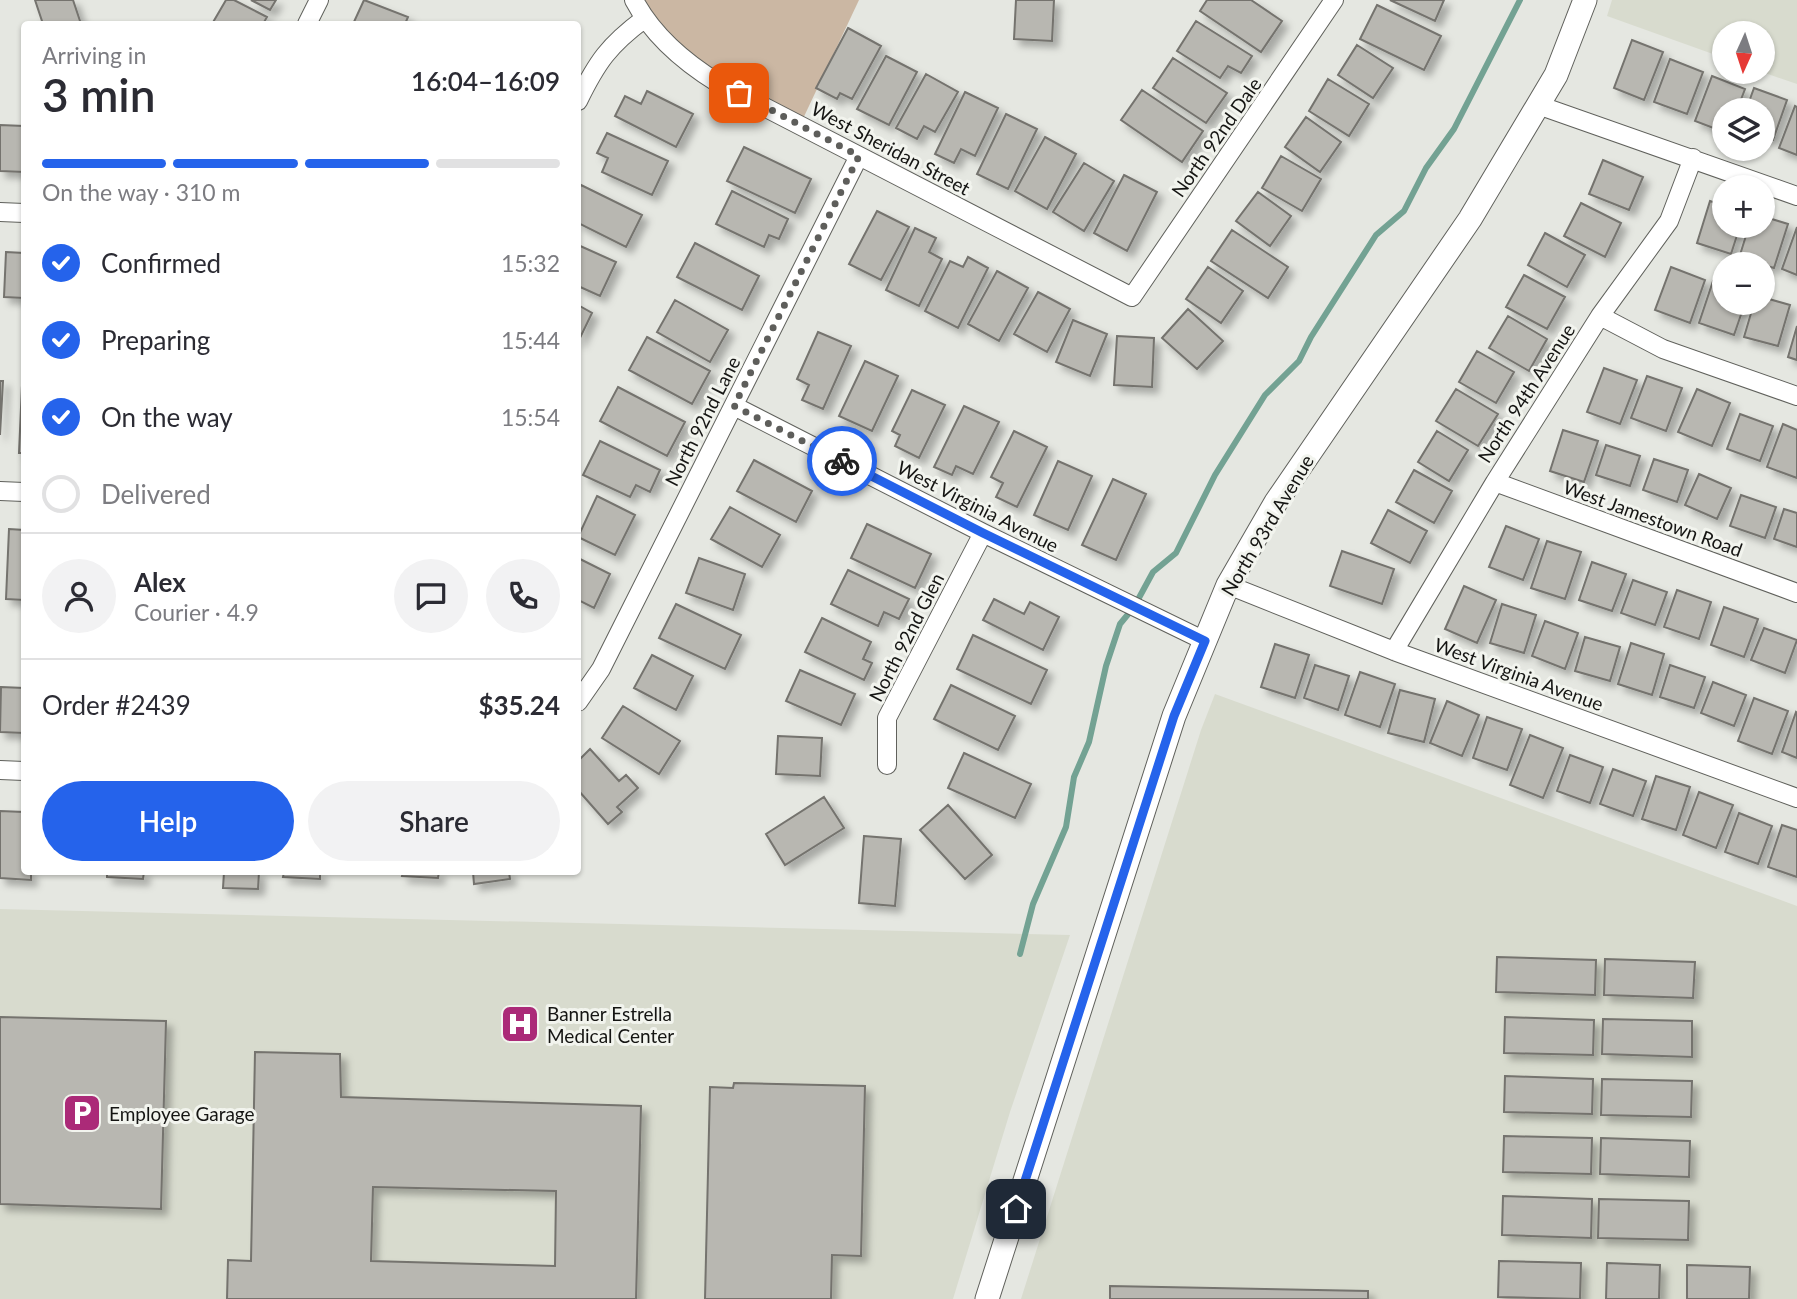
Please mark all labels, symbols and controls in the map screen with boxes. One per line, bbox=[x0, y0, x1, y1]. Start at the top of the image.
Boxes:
north arrow bbox=[1712, 21, 1774, 84]
map controls bbox=[1712, 21, 1775, 315]
text: Arriving in bbox=[42, 41, 146, 69]
pin bbox=[709, 63, 769, 123]
text: 16:04–16:09 bbox=[411, 65, 560, 97]
text: 3 min bbox=[42, 67, 156, 122]
street label: North 92nd Dale bbox=[1166, 73, 1266, 201]
icon: bag bbox=[720, 74, 758, 112]
street label: West Sheridan Street bbox=[808, 96, 974, 200]
button: layers bbox=[1712, 98, 1775, 161]
button: + bbox=[1712, 175, 1775, 238]
text: On the way · 310 m bbox=[42, 178, 241, 206]
icon: check bbox=[42, 244, 80, 282]
text: Confirmed bbox=[101, 247, 221, 279]
text: 15:32 bbox=[501, 249, 560, 277]
button: − bbox=[1712, 252, 1775, 315]
street label: North 94th Avenue bbox=[1473, 319, 1579, 467]
icon: check bbox=[42, 321, 80, 359]
text: Preparing bbox=[101, 324, 210, 356]
text: 15:44 bbox=[501, 326, 560, 354]
street label: North 92nd Lane bbox=[659, 352, 745, 490]
icon: check bbox=[42, 398, 80, 436]
text: On the way bbox=[101, 401, 233, 433]
text: 15:54 bbox=[501, 403, 560, 431]
courier bbox=[807, 426, 877, 496]
icon: bike bbox=[823, 442, 861, 480]
street label: North 93rd Avenue bbox=[1216, 450, 1318, 600]
street label: West Virginia Avenue bbox=[893, 455, 1063, 557]
street label: West Jamestown Road bbox=[1560, 475, 1746, 561]
text: Delivered bbox=[101, 478, 211, 510]
button: person bbox=[42, 559, 116, 633]
button: chat bbox=[394, 559, 468, 633]
button: phone bbox=[486, 559, 560, 633]
text: Alex bbox=[134, 566, 186, 598]
street label: North 92nd Glen bbox=[864, 569, 948, 705]
text: Courier · 4.9 bbox=[134, 598, 259, 626]
street label: West Virginia Avenue bbox=[1431, 633, 1607, 715]
text: Order #2439 bbox=[42, 689, 191, 721]
text: $35.24 bbox=[478, 689, 560, 721]
button: Help bbox=[42, 781, 294, 861]
button: Share bbox=[308, 781, 560, 861]
place label: Banner Estrella Medical Center bbox=[547, 1002, 674, 1047]
hospital icon: Banner Estrella Medical Center bbox=[499, 1003, 541, 1045]
parking icon: Employee Garage bbox=[61, 1092, 103, 1134]
place label: Employee Garage bbox=[109, 1102, 255, 1125]
pin bbox=[986, 1179, 1046, 1239]
icon: home bbox=[997, 1190, 1035, 1228]

